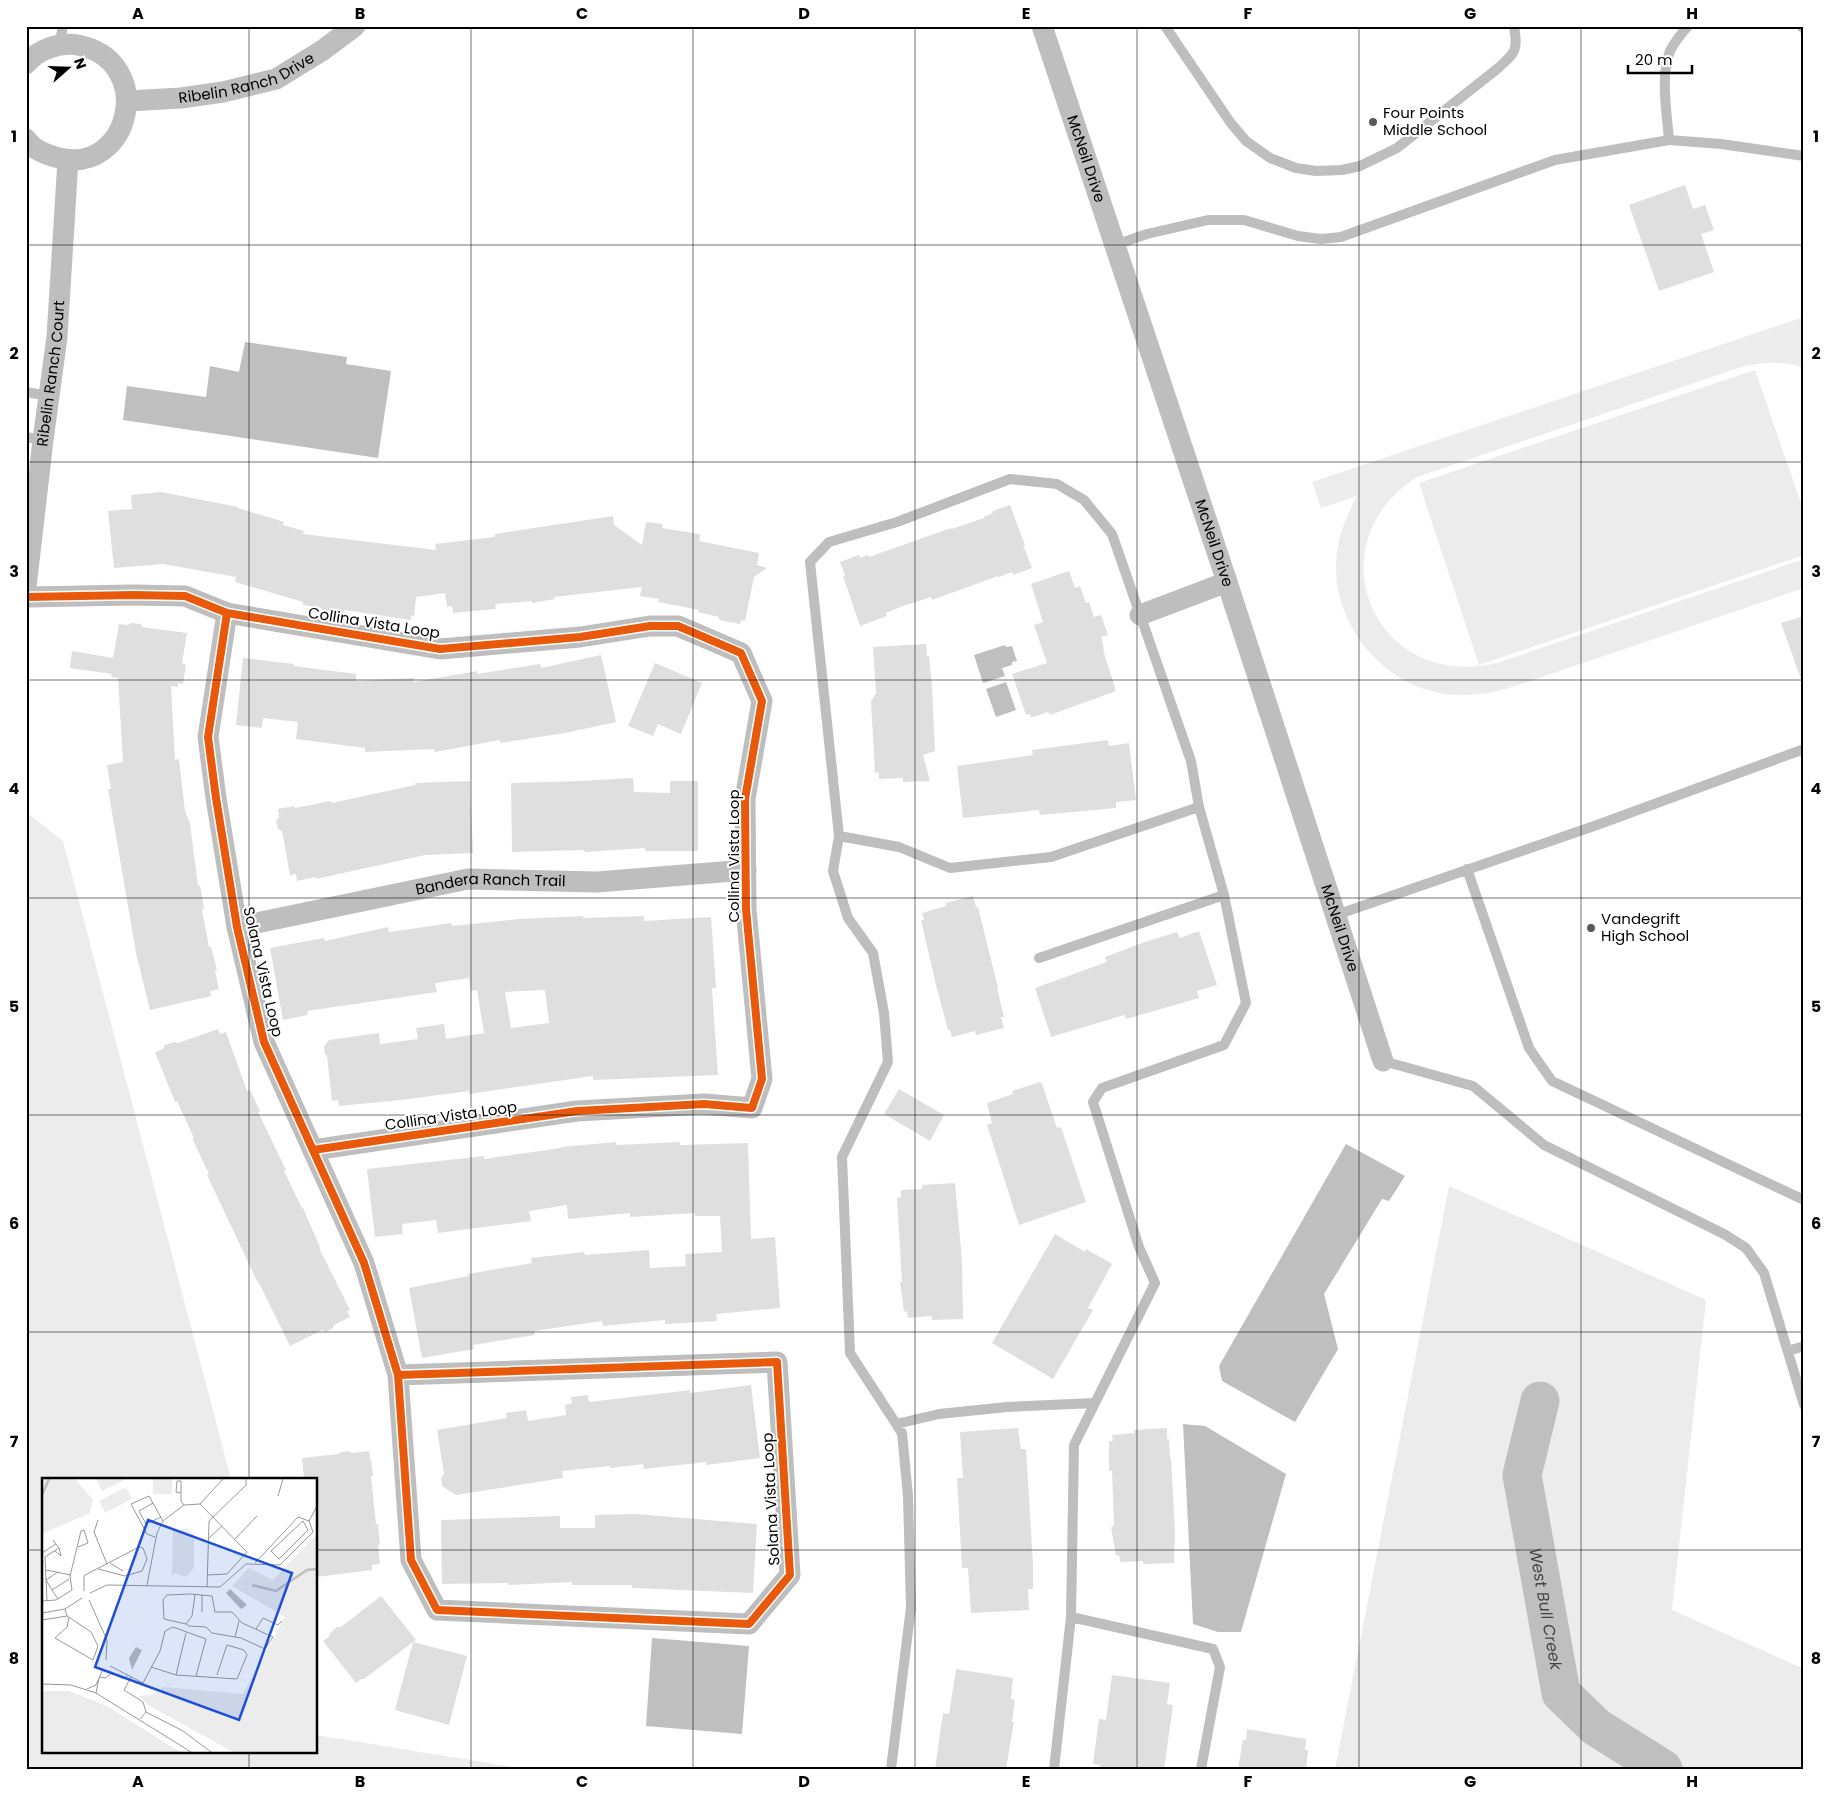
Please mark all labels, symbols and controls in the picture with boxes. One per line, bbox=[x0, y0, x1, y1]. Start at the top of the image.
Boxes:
text: A bbox=[132, 2, 144, 25]
text: B bbox=[355, 2, 365, 25]
text: C bbox=[576, 2, 588, 25]
text: D bbox=[798, 2, 810, 25]
text: E bbox=[1022, 2, 1030, 25]
text: F bbox=[1244, 2, 1253, 25]
text: G bbox=[1464, 2, 1476, 25]
text: H bbox=[1686, 2, 1698, 25]
north arrow bbox=[42, 42, 92, 92]
scale bar bbox=[1628, 42, 1691, 74]
street label: Ribelin Ranch Drive bbox=[177, 47, 318, 108]
text: 20 m bbox=[1635, 49, 1673, 70]
text: N bbox=[69, 55, 91, 72]
place label: Four Points Middle School bbox=[1383, 102, 1487, 140]
street label: McNeil Drive bbox=[1062, 112, 1111, 205]
marker: Four Points Middle School bbox=[1367, 116, 1379, 128]
text: 1 bbox=[11, 125, 17, 148]
text: 1 bbox=[1813, 125, 1819, 148]
street label: Ribelin Ranch Court bbox=[31, 300, 69, 447]
text: 2 bbox=[9, 342, 19, 365]
text: 2 bbox=[1811, 342, 1821, 365]
street label: McNeil Drive bbox=[1190, 496, 1239, 589]
text: 3 bbox=[9, 560, 19, 583]
text: 3 bbox=[1811, 560, 1821, 583]
street label: Collina Vista Loop bbox=[307, 602, 441, 643]
text: 4 bbox=[9, 777, 20, 800]
text: 4 bbox=[1811, 777, 1822, 800]
street label: Collina Vista Loop bbox=[723, 789, 744, 923]
street label: Bandera Ranch Trail bbox=[413, 868, 566, 900]
street label: McNeil Drive bbox=[1316, 881, 1364, 974]
street label: Solana Vista Loop bbox=[238, 905, 289, 1039]
place label: Vandegrift High School bbox=[1601, 908, 1689, 946]
marker: Vandegrift High School bbox=[1585, 922, 1597, 934]
text: 5 bbox=[9, 995, 19, 1018]
text: 5 bbox=[1811, 995, 1821, 1018]
street label: Collina Vista Loop bbox=[384, 1096, 518, 1135]
text: 6 bbox=[9, 1212, 19, 1235]
text: 6 bbox=[1811, 1212, 1821, 1235]
text: 7 bbox=[10, 1430, 19, 1453]
text: 7 bbox=[1812, 1430, 1821, 1453]
street label: Solana Vista Loop bbox=[757, 1432, 784, 1566]
inset map bbox=[42, 1478, 318, 1752]
water label: West Bull Creek bbox=[1523, 1546, 1568, 1672]
text: 8 bbox=[9, 1647, 19, 1670]
text: 8 bbox=[1811, 1647, 1821, 1670]
text: A bbox=[132, 1770, 144, 1793]
text: B bbox=[355, 1770, 365, 1793]
text: C bbox=[576, 1770, 588, 1793]
text: D bbox=[798, 1770, 810, 1793]
text: E bbox=[1022, 1770, 1030, 1793]
text: F bbox=[1244, 1770, 1253, 1793]
text: G bbox=[1464, 1770, 1476, 1793]
text: H bbox=[1686, 1770, 1698, 1793]

